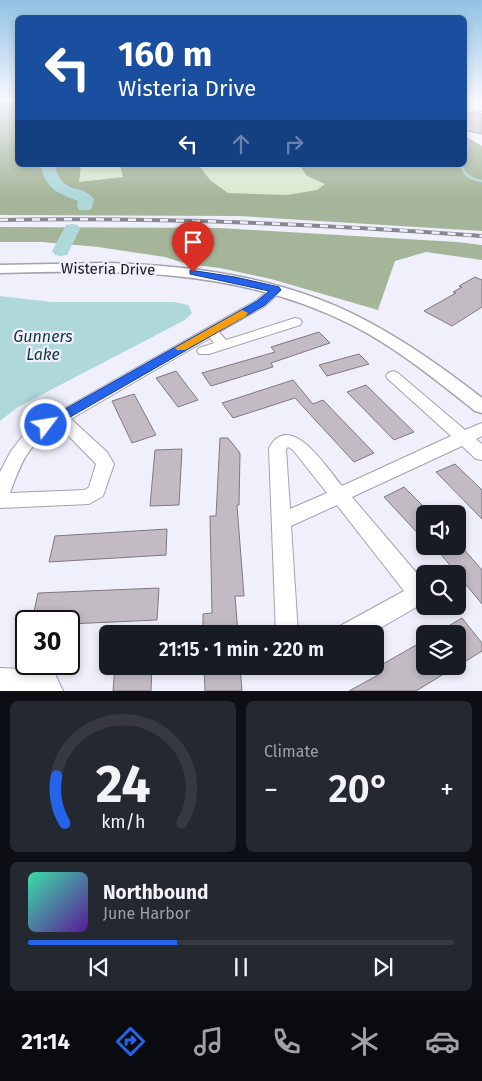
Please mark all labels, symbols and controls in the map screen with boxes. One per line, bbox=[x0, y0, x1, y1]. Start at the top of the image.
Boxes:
text: 160 m bbox=[118, 33, 212, 75]
icon: left bbox=[35, 35, 100, 100]
text: Wisteria Drive bbox=[118, 75, 256, 102]
icon: left bbox=[174, 130, 202, 158]
icon: ahead bbox=[227, 130, 255, 158]
icon: right bbox=[280, 130, 308, 158]
pin bbox=[172, 221, 214, 272]
icon: arrive bbox=[179, 228, 207, 256]
street label: Wisteria Drive bbox=[61, 259, 155, 279]
water label: Gunners Lake bbox=[13, 327, 73, 364]
position arrow bbox=[19, 398, 71, 450]
map controls bbox=[416, 505, 466, 675]
button: sound bbox=[416, 505, 466, 555]
button: search bbox=[416, 565, 466, 615]
speed limit sign: 30 bbox=[15, 610, 80, 675]
button: layers bbox=[416, 625, 466, 675]
text: 21:15 · 1 min · 220 m bbox=[159, 638, 324, 661]
text: Climate bbox=[264, 742, 319, 761]
text: 24 bbox=[96, 753, 150, 816]
text: 20° bbox=[328, 766, 390, 812]
text: − bbox=[264, 773, 278, 806]
text: + bbox=[440, 773, 454, 806]
text: km/h bbox=[101, 811, 145, 833]
text: Northbound bbox=[103, 881, 208, 904]
text: June Harbor bbox=[103, 904, 190, 923]
icon: previous bbox=[85, 953, 113, 981]
icon: pause bbox=[227, 953, 255, 981]
icon: next bbox=[369, 953, 397, 981]
icon: directions bbox=[113, 1024, 148, 1059]
icon: music bbox=[191, 1024, 226, 1059]
icon: phone bbox=[269, 1024, 304, 1059]
icon: climate bbox=[347, 1024, 382, 1059]
icon: car bbox=[425, 1024, 460, 1059]
text: 21:14 bbox=[22, 1028, 70, 1055]

